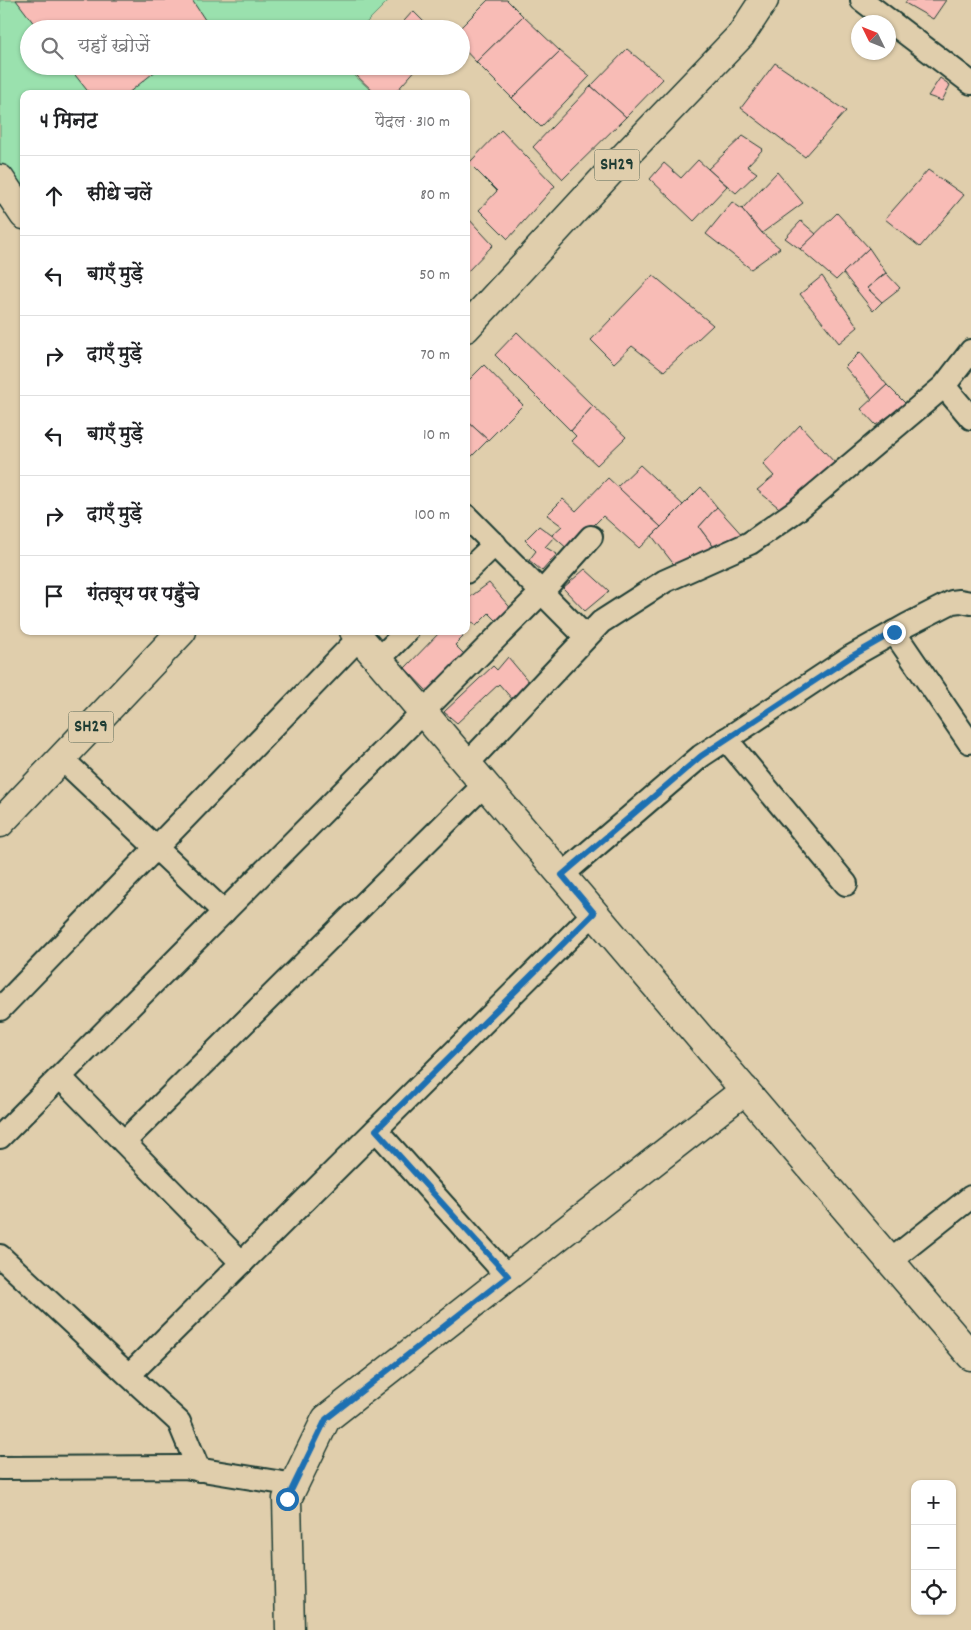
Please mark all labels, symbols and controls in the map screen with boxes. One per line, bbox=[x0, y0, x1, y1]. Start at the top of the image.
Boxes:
north arrow bbox=[851, 15, 896, 60]
search box bbox=[20, 20, 470, 75]
icon: search bbox=[38, 34, 66, 62]
text: यहाँ खोजें bbox=[78, 34, 150, 61]
text: 4 मिनट bbox=[40, 108, 98, 138]
text: पैदल · 310 m bbox=[375, 111, 450, 134]
road number: SH29 bbox=[594, 150, 640, 180]
icon: ahead bbox=[40, 182, 68, 210]
text: सीधे चलें bbox=[87, 182, 152, 209]
text: 80 m bbox=[420, 184, 450, 207]
icon: left bbox=[40, 262, 68, 290]
text: बाएँ मुड़ें bbox=[87, 262, 143, 289]
text: 50 m bbox=[419, 264, 450, 287]
icon: right bbox=[40, 342, 68, 370]
text: दाएँ मुड़ें bbox=[87, 342, 142, 369]
text: 70 m bbox=[420, 344, 450, 367]
icon: left bbox=[40, 422, 68, 450]
text: बाएँ मुड़ें bbox=[87, 422, 143, 449]
text: 10 m bbox=[423, 424, 450, 447]
icon: right bbox=[40, 502, 68, 530]
text: दाएँ मुड़ें bbox=[87, 502, 142, 529]
text: 100 m bbox=[414, 504, 450, 527]
icon: arrive bbox=[40, 582, 68, 610]
text: गंतव्य पर पहुँचे bbox=[87, 582, 199, 609]
route end bbox=[883, 621, 906, 644]
road number: SH29 bbox=[68, 712, 114, 742]
map controls bbox=[911, 1480, 956, 1615]
button: + bbox=[911, 1480, 956, 1525]
route start bbox=[276, 1488, 299, 1511]
button: − bbox=[911, 1525, 956, 1570]
button: locate bbox=[911, 1570, 956, 1615]

